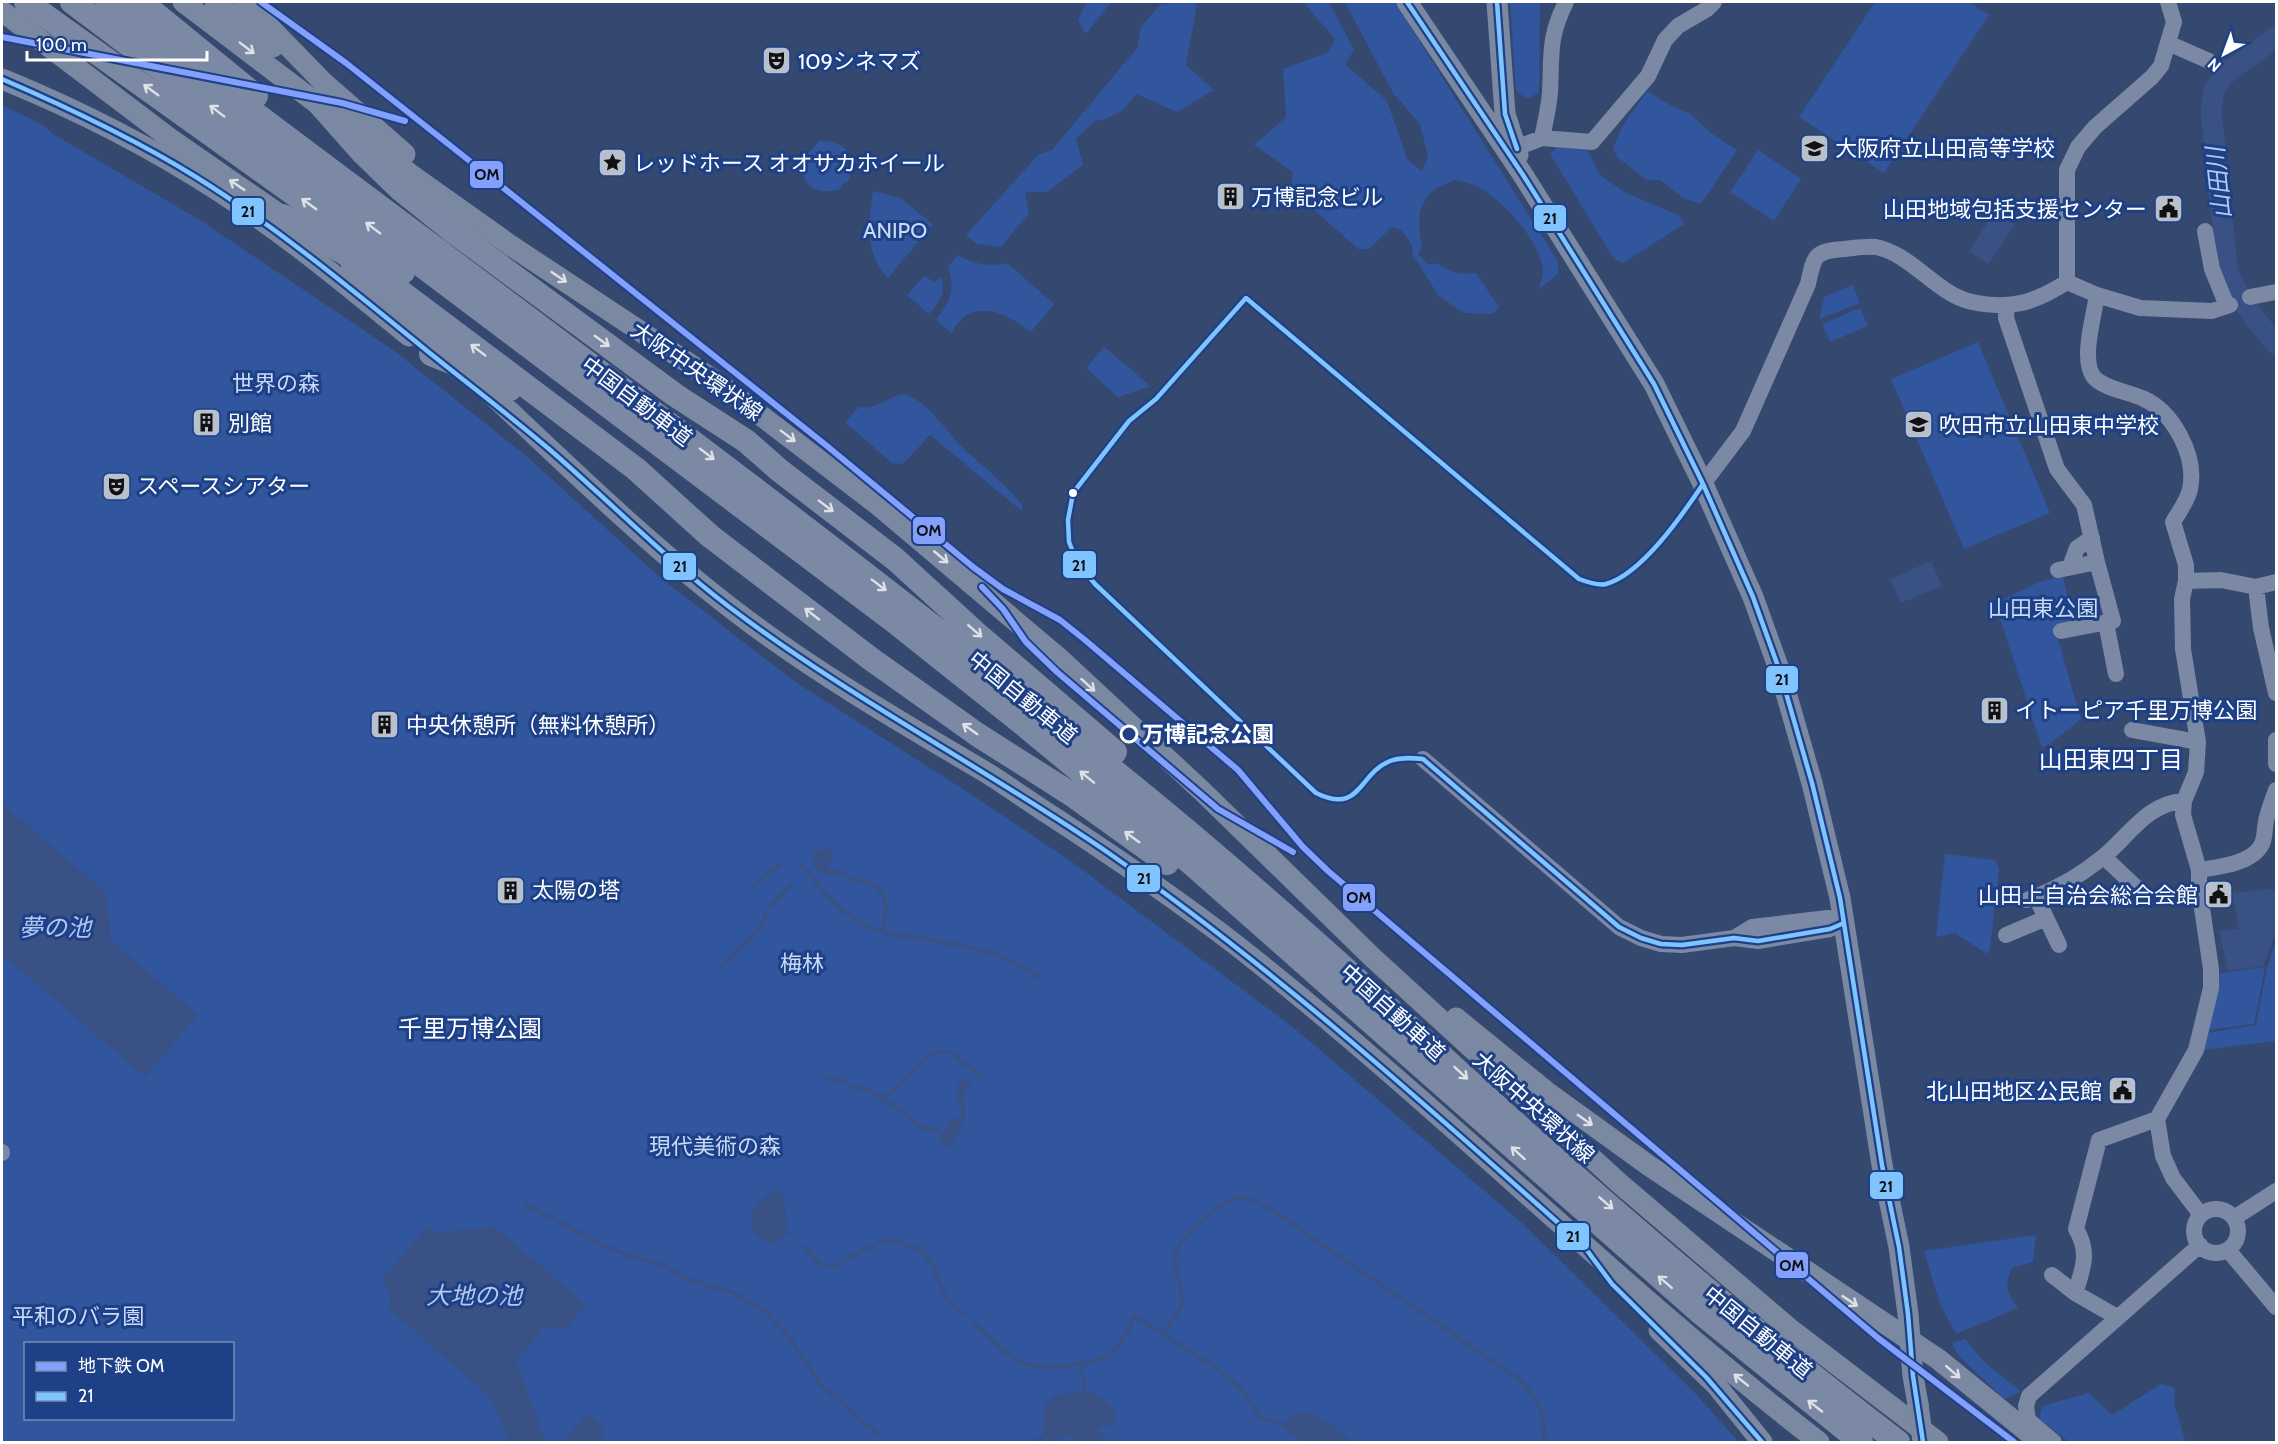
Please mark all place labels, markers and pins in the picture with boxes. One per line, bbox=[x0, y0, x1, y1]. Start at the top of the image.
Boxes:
theatre icon: 109シネマズ bbox=[761, 45, 793, 77]
place label: 109シネマズ bbox=[798, 48, 921, 75]
school or university icon: 大阪府立山田高等学校 bbox=[1798, 132, 1830, 164]
place label: 大阪府立山田高等学校 bbox=[1835, 135, 2055, 162]
place icon: レッドホース オオサカホイール bbox=[596, 147, 628, 179]
place label: レッドホース オオサカホイール bbox=[633, 150, 945, 177]
building icon: 万博記念ビル bbox=[1214, 181, 1246, 213]
place label: 万博記念ビル bbox=[1251, 184, 1383, 211]
public building icon: 山田地域包括支援センター bbox=[2152, 193, 2184, 225]
place label: 山田地域包括支援センター bbox=[1883, 196, 2147, 223]
building icon: 別館 bbox=[191, 407, 223, 439]
school or university icon: 吹田市立山田東中学校 bbox=[1902, 409, 1934, 441]
place label: 別館 bbox=[228, 410, 272, 437]
place label: 吹田市立山田東中学校 bbox=[1939, 412, 2159, 439]
theatre icon: スペースシアター bbox=[100, 470, 132, 502]
place label: スペースシアター bbox=[137, 473, 310, 500]
unlabelled marker bbox=[1067, 487, 1079, 499]
building icon: イトーピア千里万博公園 bbox=[1978, 694, 2010, 726]
place label: イトーピア千里万博公園 bbox=[2015, 697, 2257, 724]
building icon: 中央休憩所（無料休憩所） bbox=[369, 709, 401, 741]
place label: 中央休憩所（無料休憩所） bbox=[406, 712, 670, 739]
place label: 万博記念公園 bbox=[1142, 721, 1274, 748]
marker: 万博記念公園 bbox=[1120, 725, 1138, 743]
building icon: 太陽の塔 bbox=[495, 874, 527, 906]
place label: 太陽の塔 bbox=[532, 877, 620, 904]
public building icon: 山田上自治会総合会館 bbox=[2203, 879, 2235, 911]
place label: 山田上自治会総合会館 bbox=[1978, 882, 2198, 909]
public building icon: 北山田地区公民館 bbox=[2107, 1075, 2139, 1107]
place label: 北山田地区公民館 bbox=[1926, 1078, 2102, 1105]

